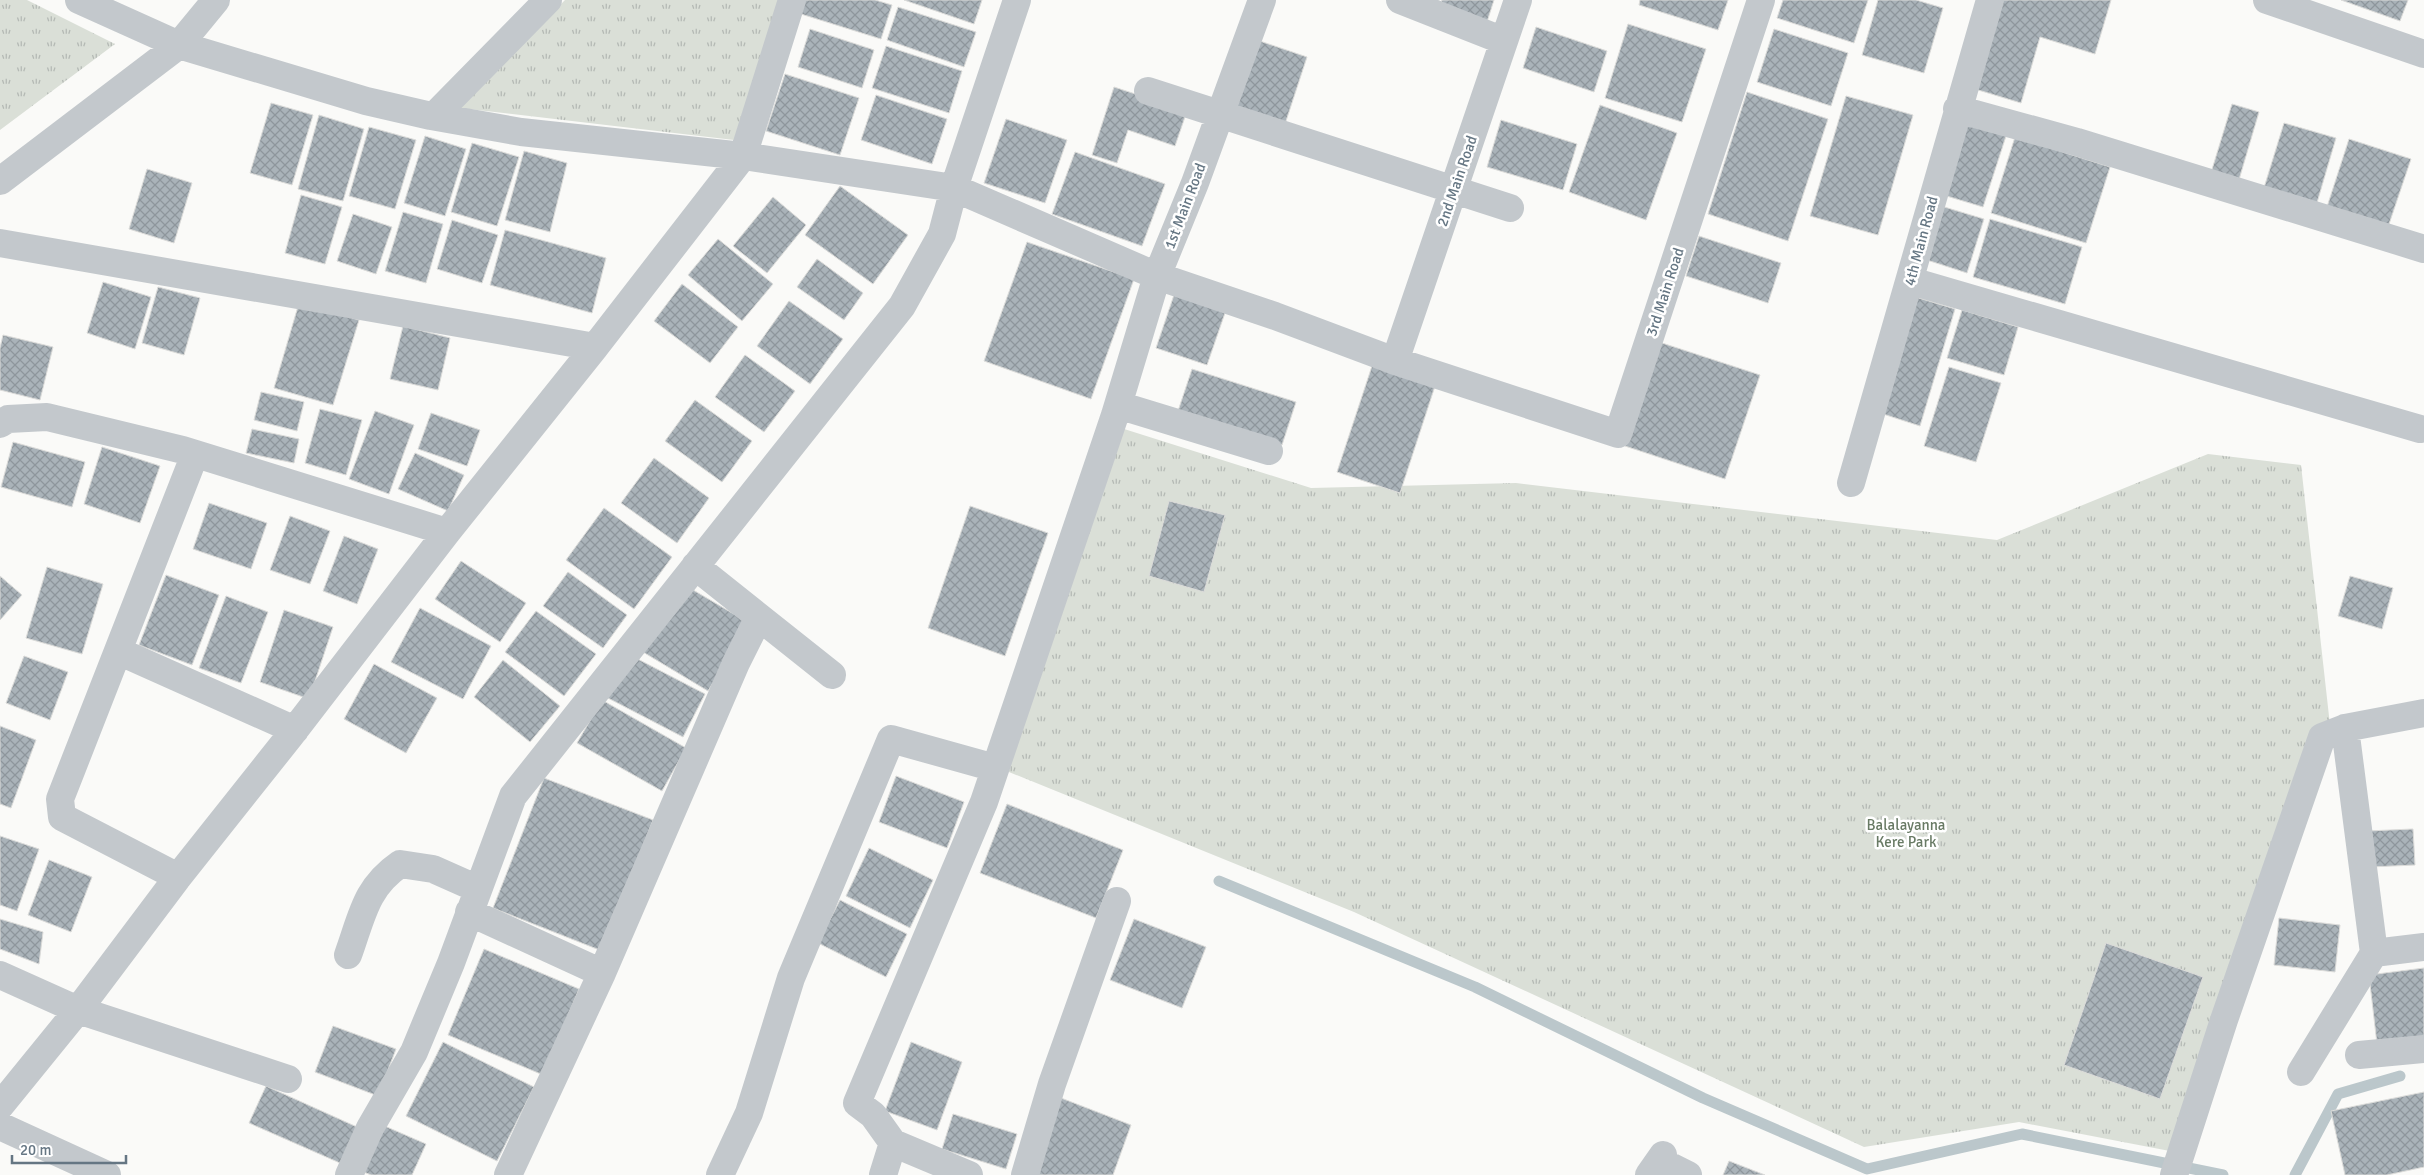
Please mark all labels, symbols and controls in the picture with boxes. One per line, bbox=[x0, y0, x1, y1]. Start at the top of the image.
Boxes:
street label: 2nd Main Road bbox=[1433, 133, 1481, 229]
street label: 1st Main Road bbox=[1160, 160, 1210, 252]
street label: 4th Main Road bbox=[1900, 194, 1942, 288]
street label: 3rd Main Road bbox=[1642, 245, 1688, 339]
park label: Balalayanna Kere Park bbox=[1867, 816, 1945, 851]
scale bar bbox=[12, 1132, 126, 1164]
text: 20 m bbox=[20, 1141, 51, 1159]

